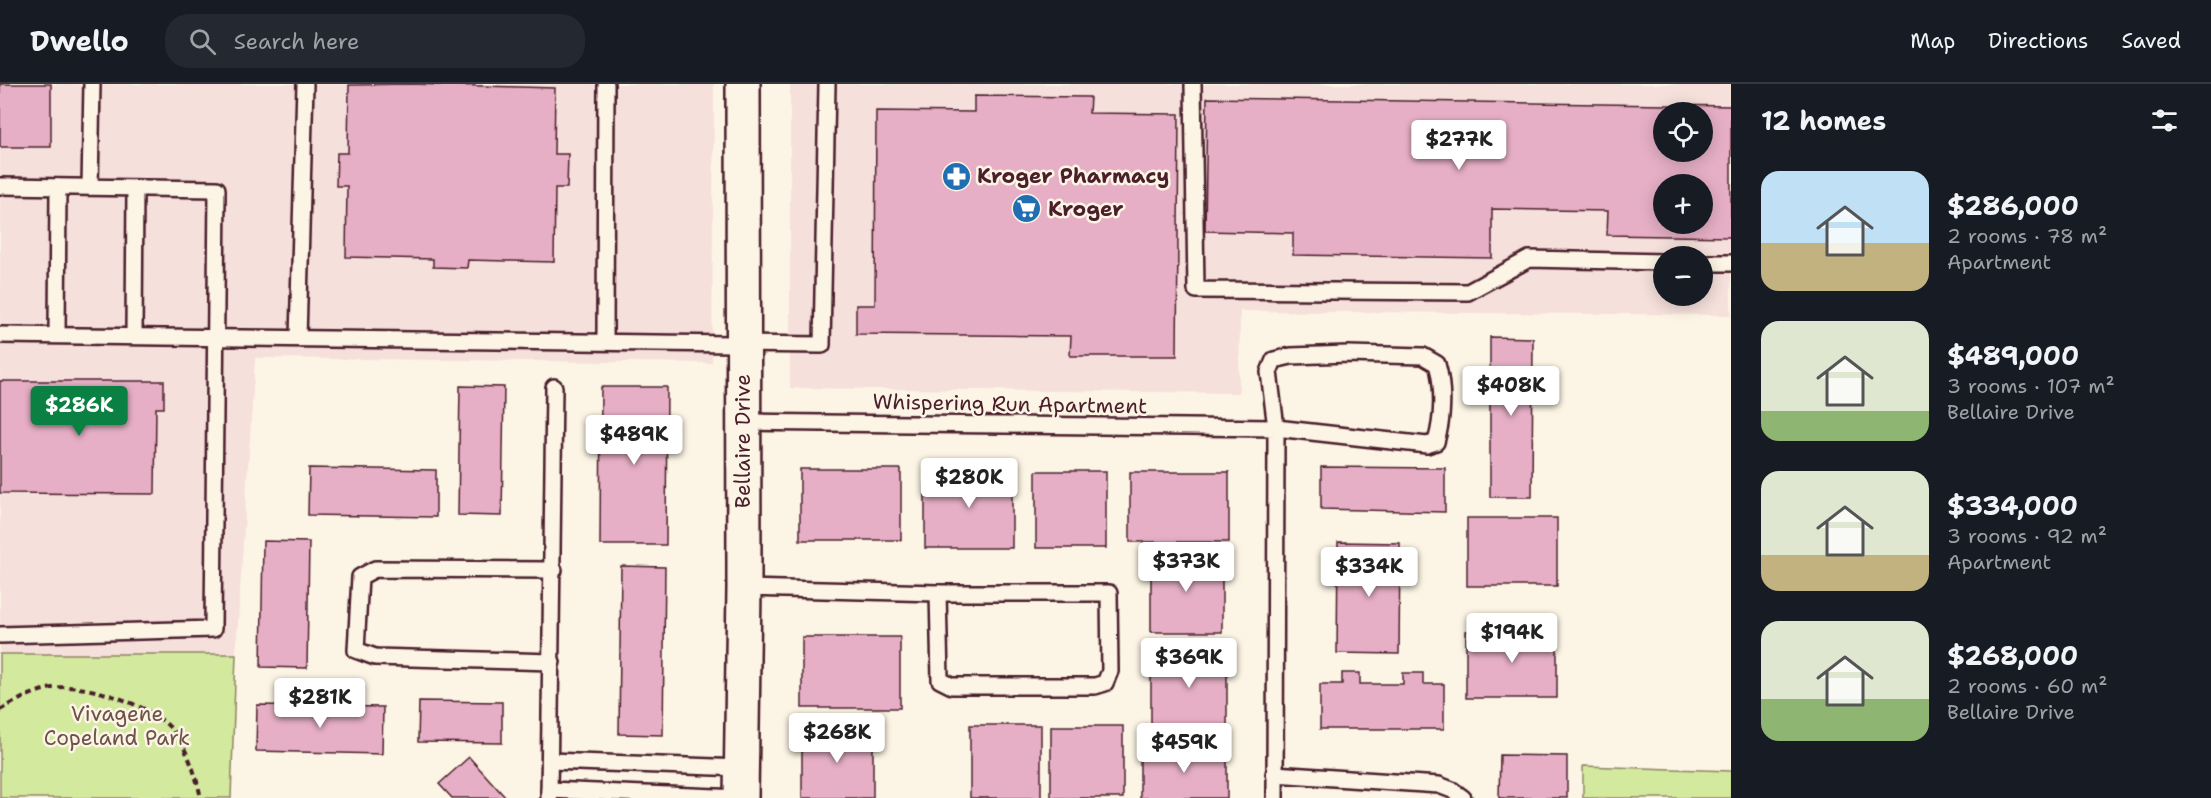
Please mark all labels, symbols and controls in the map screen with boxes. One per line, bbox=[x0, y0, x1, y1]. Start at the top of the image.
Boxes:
search box bbox=[165, 14, 585, 68]
text: Dwello bbox=[30, 22, 129, 60]
icon: search bbox=[186, 25, 219, 58]
text: Search here bbox=[234, 27, 360, 56]
text: Map bbox=[1910, 27, 1955, 55]
text: Directions bbox=[1988, 27, 2088, 55]
text: Saved bbox=[2121, 27, 2181, 55]
map controls bbox=[1653, 102, 1713, 306]
button: locate bbox=[1653, 102, 1713, 162]
text: 12 homes bbox=[1761, 103, 1886, 138]
icon: filters bbox=[2148, 104, 2181, 137]
pin: $277K bbox=[1417, 120, 1501, 171]
text: $277K bbox=[1425, 126, 1493, 152]
pharmacy icon: Kroger Pharmacy bbox=[940, 160, 972, 192]
place label: Kroger Pharmacy bbox=[977, 162, 1169, 190]
button: + bbox=[1653, 174, 1713, 234]
text: $286,000 bbox=[1947, 188, 2079, 223]
supermarket icon: Kroger bbox=[1011, 193, 1043, 225]
place label: Kroger bbox=[1048, 195, 1124, 223]
icon: home bbox=[1809, 195, 1881, 267]
text: 2 rooms · 78 m² bbox=[1947, 223, 2107, 249]
button: − bbox=[1653, 246, 1713, 306]
text: Apartment bbox=[1947, 249, 2051, 275]
text: $489,000 bbox=[1947, 338, 2079, 373]
icon: home bbox=[1809, 345, 1881, 417]
pin: $408K bbox=[1469, 366, 1553, 417]
text: $408K bbox=[1476, 372, 1546, 398]
text: 3 rooms · 107 m² bbox=[1947, 373, 2115, 399]
street label: Bellaire Drive bbox=[729, 374, 757, 508]
pin: $286K bbox=[37, 386, 121, 437]
street label: Whispering Run Apartment bbox=[872, 388, 1148, 420]
text: $286K bbox=[45, 392, 113, 418]
text: Bellaire Drive bbox=[1947, 399, 2075, 425]
pin: $489K bbox=[592, 415, 676, 466]
text: $489K bbox=[600, 421, 668, 447]
pin: $280K bbox=[927, 458, 1011, 509]
text: $280K bbox=[935, 464, 1003, 490]
text: $334,000 bbox=[1947, 488, 2078, 523]
icon: home bbox=[1809, 495, 1881, 567]
text: 3 rooms · 92 m² bbox=[1947, 523, 2107, 549]
pin: $373K bbox=[1144, 542, 1228, 593]
pin: $334K bbox=[1327, 547, 1411, 598]
text: $373K bbox=[1152, 548, 1220, 574]
text: Apartment bbox=[1947, 549, 2051, 575]
text: $334K bbox=[1335, 553, 1403, 579]
pin: $194K bbox=[1470, 613, 1554, 664]
text: $194K bbox=[1480, 619, 1544, 645]
pin: $369K bbox=[1147, 638, 1231, 689]
text: $268,000 bbox=[1947, 638, 2078, 673]
text: $369K bbox=[1155, 644, 1223, 670]
icon: home bbox=[1809, 645, 1881, 717]
text: 2 rooms · 60 m² bbox=[1947, 673, 2107, 699]
pin: $281K bbox=[278, 678, 362, 729]
text: $281K bbox=[288, 684, 352, 710]
text: Bellaire Drive bbox=[1947, 699, 2075, 725]
park label: Vivagene Copeland Park bbox=[44, 700, 190, 752]
pin: $268K bbox=[795, 713, 879, 764]
text: $268K bbox=[803, 719, 871, 745]
pin: $459K bbox=[1142, 723, 1226, 774]
text: $459K bbox=[1151, 729, 1217, 755]

